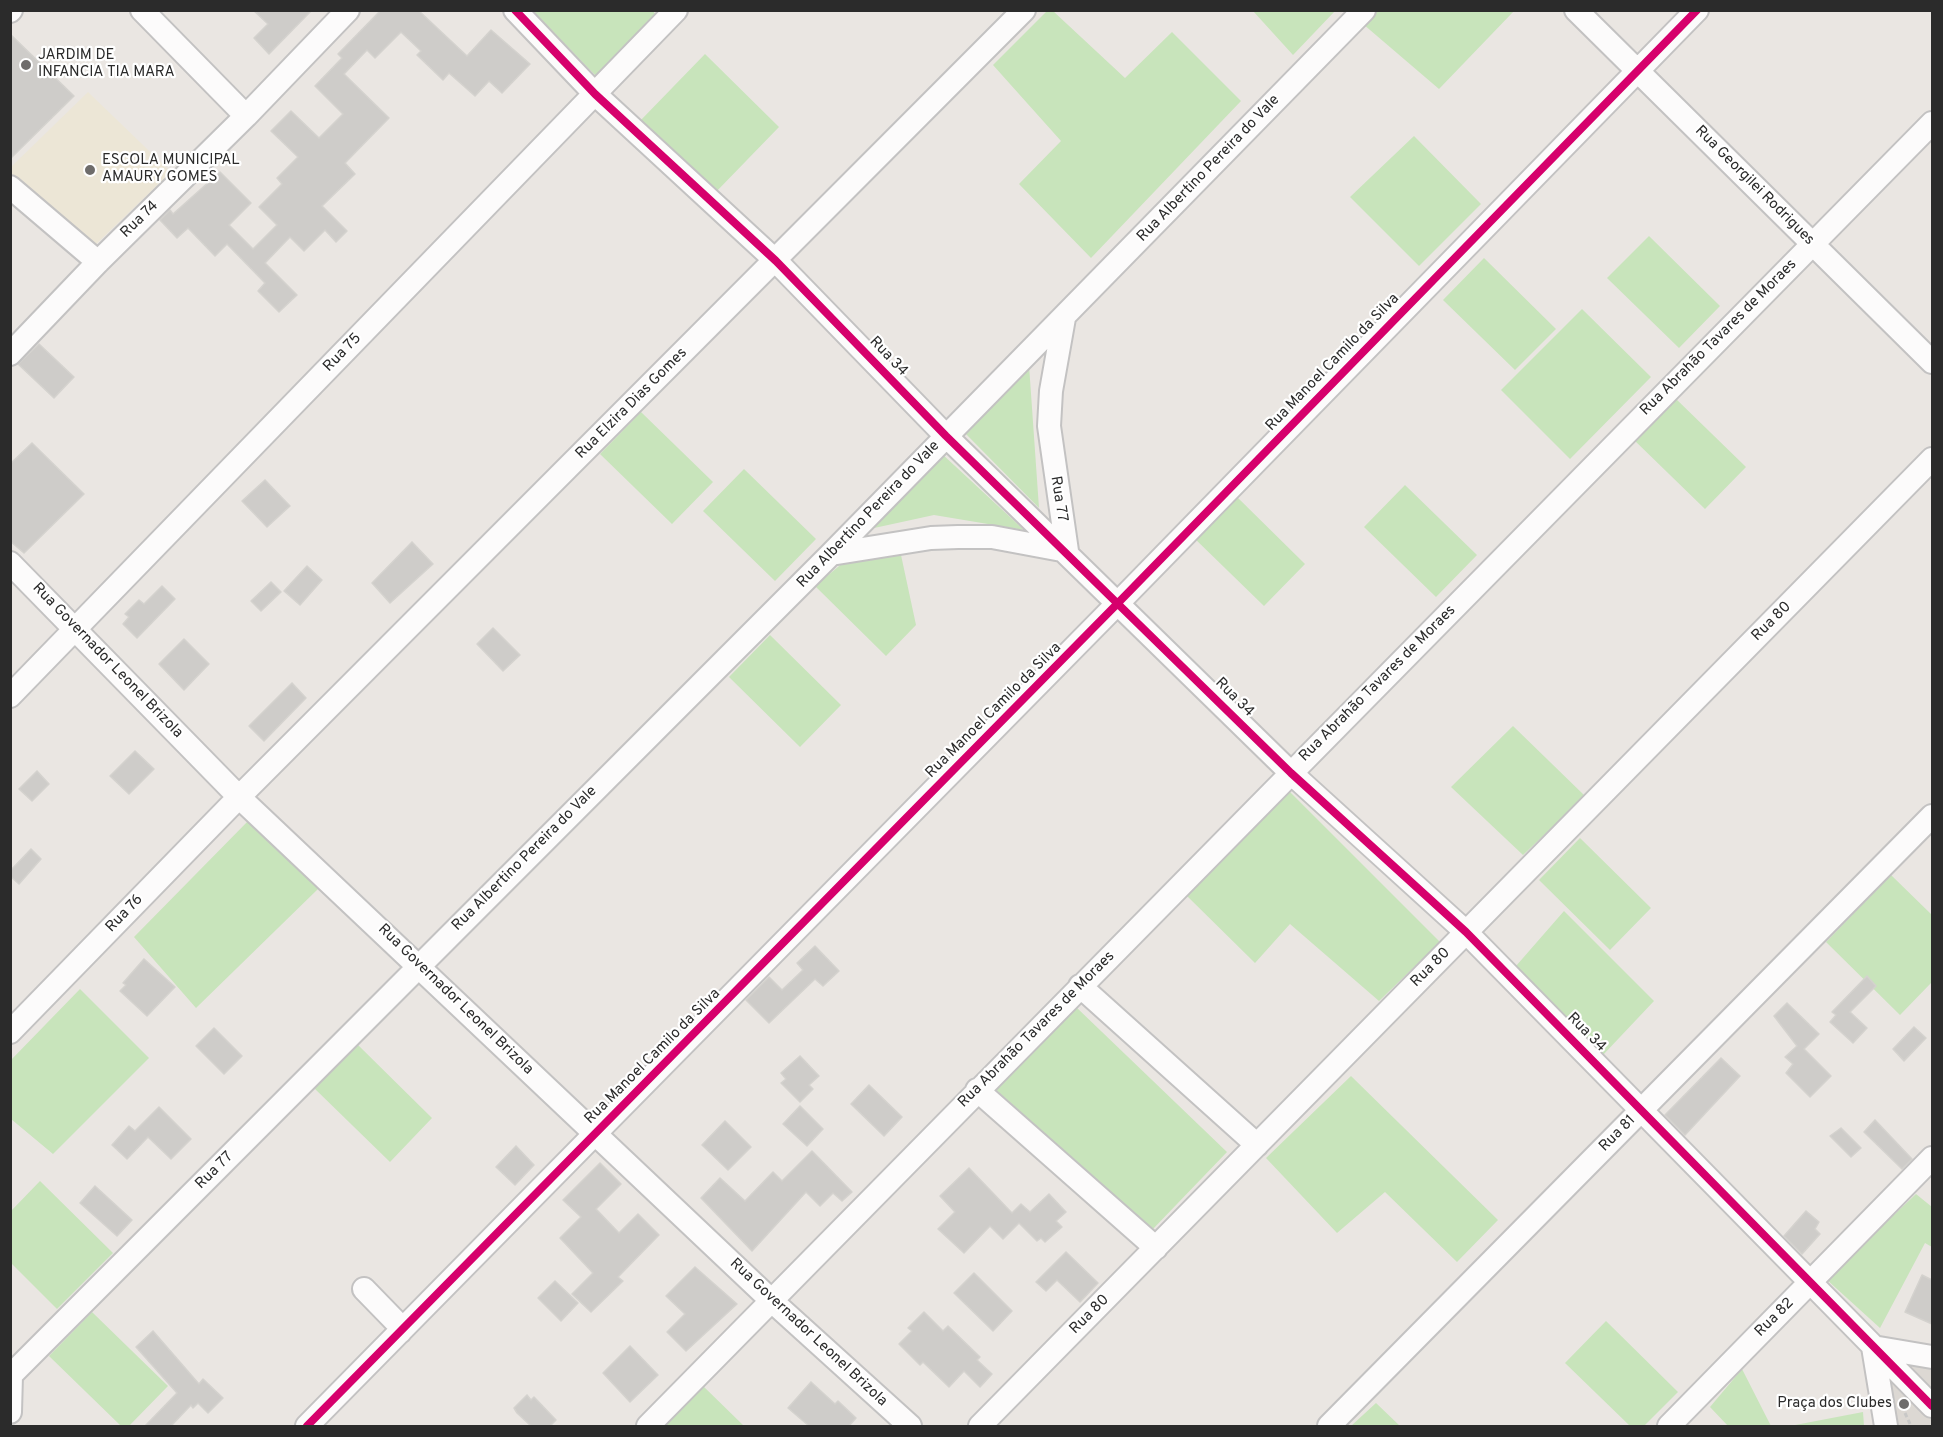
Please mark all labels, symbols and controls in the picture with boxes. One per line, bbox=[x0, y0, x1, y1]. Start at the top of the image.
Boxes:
place label: JARDIM DE INFANCIA TIA MARA bbox=[38, 47, 175, 82]
marker: JARDIM DE INFANCIA TIA MARA bbox=[19, 58, 33, 72]
street label: Rua Albertino Pereira do Vale bbox=[1134, 92, 1284, 246]
street label: Rua Georgilei Rodrigues bbox=[1690, 122, 1818, 250]
place label: ESCOLA MUNICIPAL AMAURY GOMES bbox=[102, 152, 240, 187]
marker: ESCOLA MUNICIPAL AMAURY GOMES bbox=[83, 163, 97, 177]
street label: Rua 74 bbox=[117, 198, 163, 242]
street label: Rua Abrahão Tavares de Moraes bbox=[1637, 256, 1801, 420]
street label: Rua Manoel Camilo da Silva bbox=[1263, 291, 1403, 435]
street label: Rua 75 bbox=[320, 330, 366, 376]
street label: Rua 34 bbox=[865, 333, 911, 381]
street label: Rua Elzira Dias Gomes bbox=[573, 345, 691, 463]
street label: Rua Albertino Pereira do Vale bbox=[794, 438, 944, 592]
street label: Rua 77 bbox=[1046, 475, 1070, 523]
street label: Rua Governador Leonel Brizola bbox=[28, 580, 186, 742]
street label: Rua 80 bbox=[1749, 599, 1795, 645]
street label: Rua Abrahão Tavares de Moraes bbox=[1296, 602, 1460, 766]
street label: Rua Manoel Camilo da Silva bbox=[923, 640, 1065, 782]
street label: Rua 34 bbox=[1211, 675, 1257, 721]
street label: Rua Albertino Pereira do Vale bbox=[449, 783, 601, 935]
street label: Rua 76 bbox=[103, 891, 147, 937]
street label: Rua Governador Leonel Brizola bbox=[374, 921, 536, 1079]
street label: Rua 80 bbox=[1408, 945, 1454, 991]
street label: Rua Abrahão Tavares de Moraes bbox=[955, 948, 1119, 1112]
street label: Rua Manoel Camilo da Silva bbox=[582, 986, 724, 1128]
street label: Rua 34 bbox=[1563, 1010, 1609, 1056]
street label: Rua 81 bbox=[1596, 1112, 1640, 1156]
street label: Rua 77 bbox=[192, 1148, 238, 1194]
street label: Rua Governador Leonel Brizola bbox=[725, 1255, 891, 1411]
street label: Rua 80 bbox=[1067, 1292, 1113, 1338]
street label: Rua 82 bbox=[1752, 1295, 1798, 1341]
place label: Praça dos Clubes bbox=[1777, 1395, 1892, 1413]
marker: Praça dos Clubes bbox=[1897, 1397, 1911, 1411]

